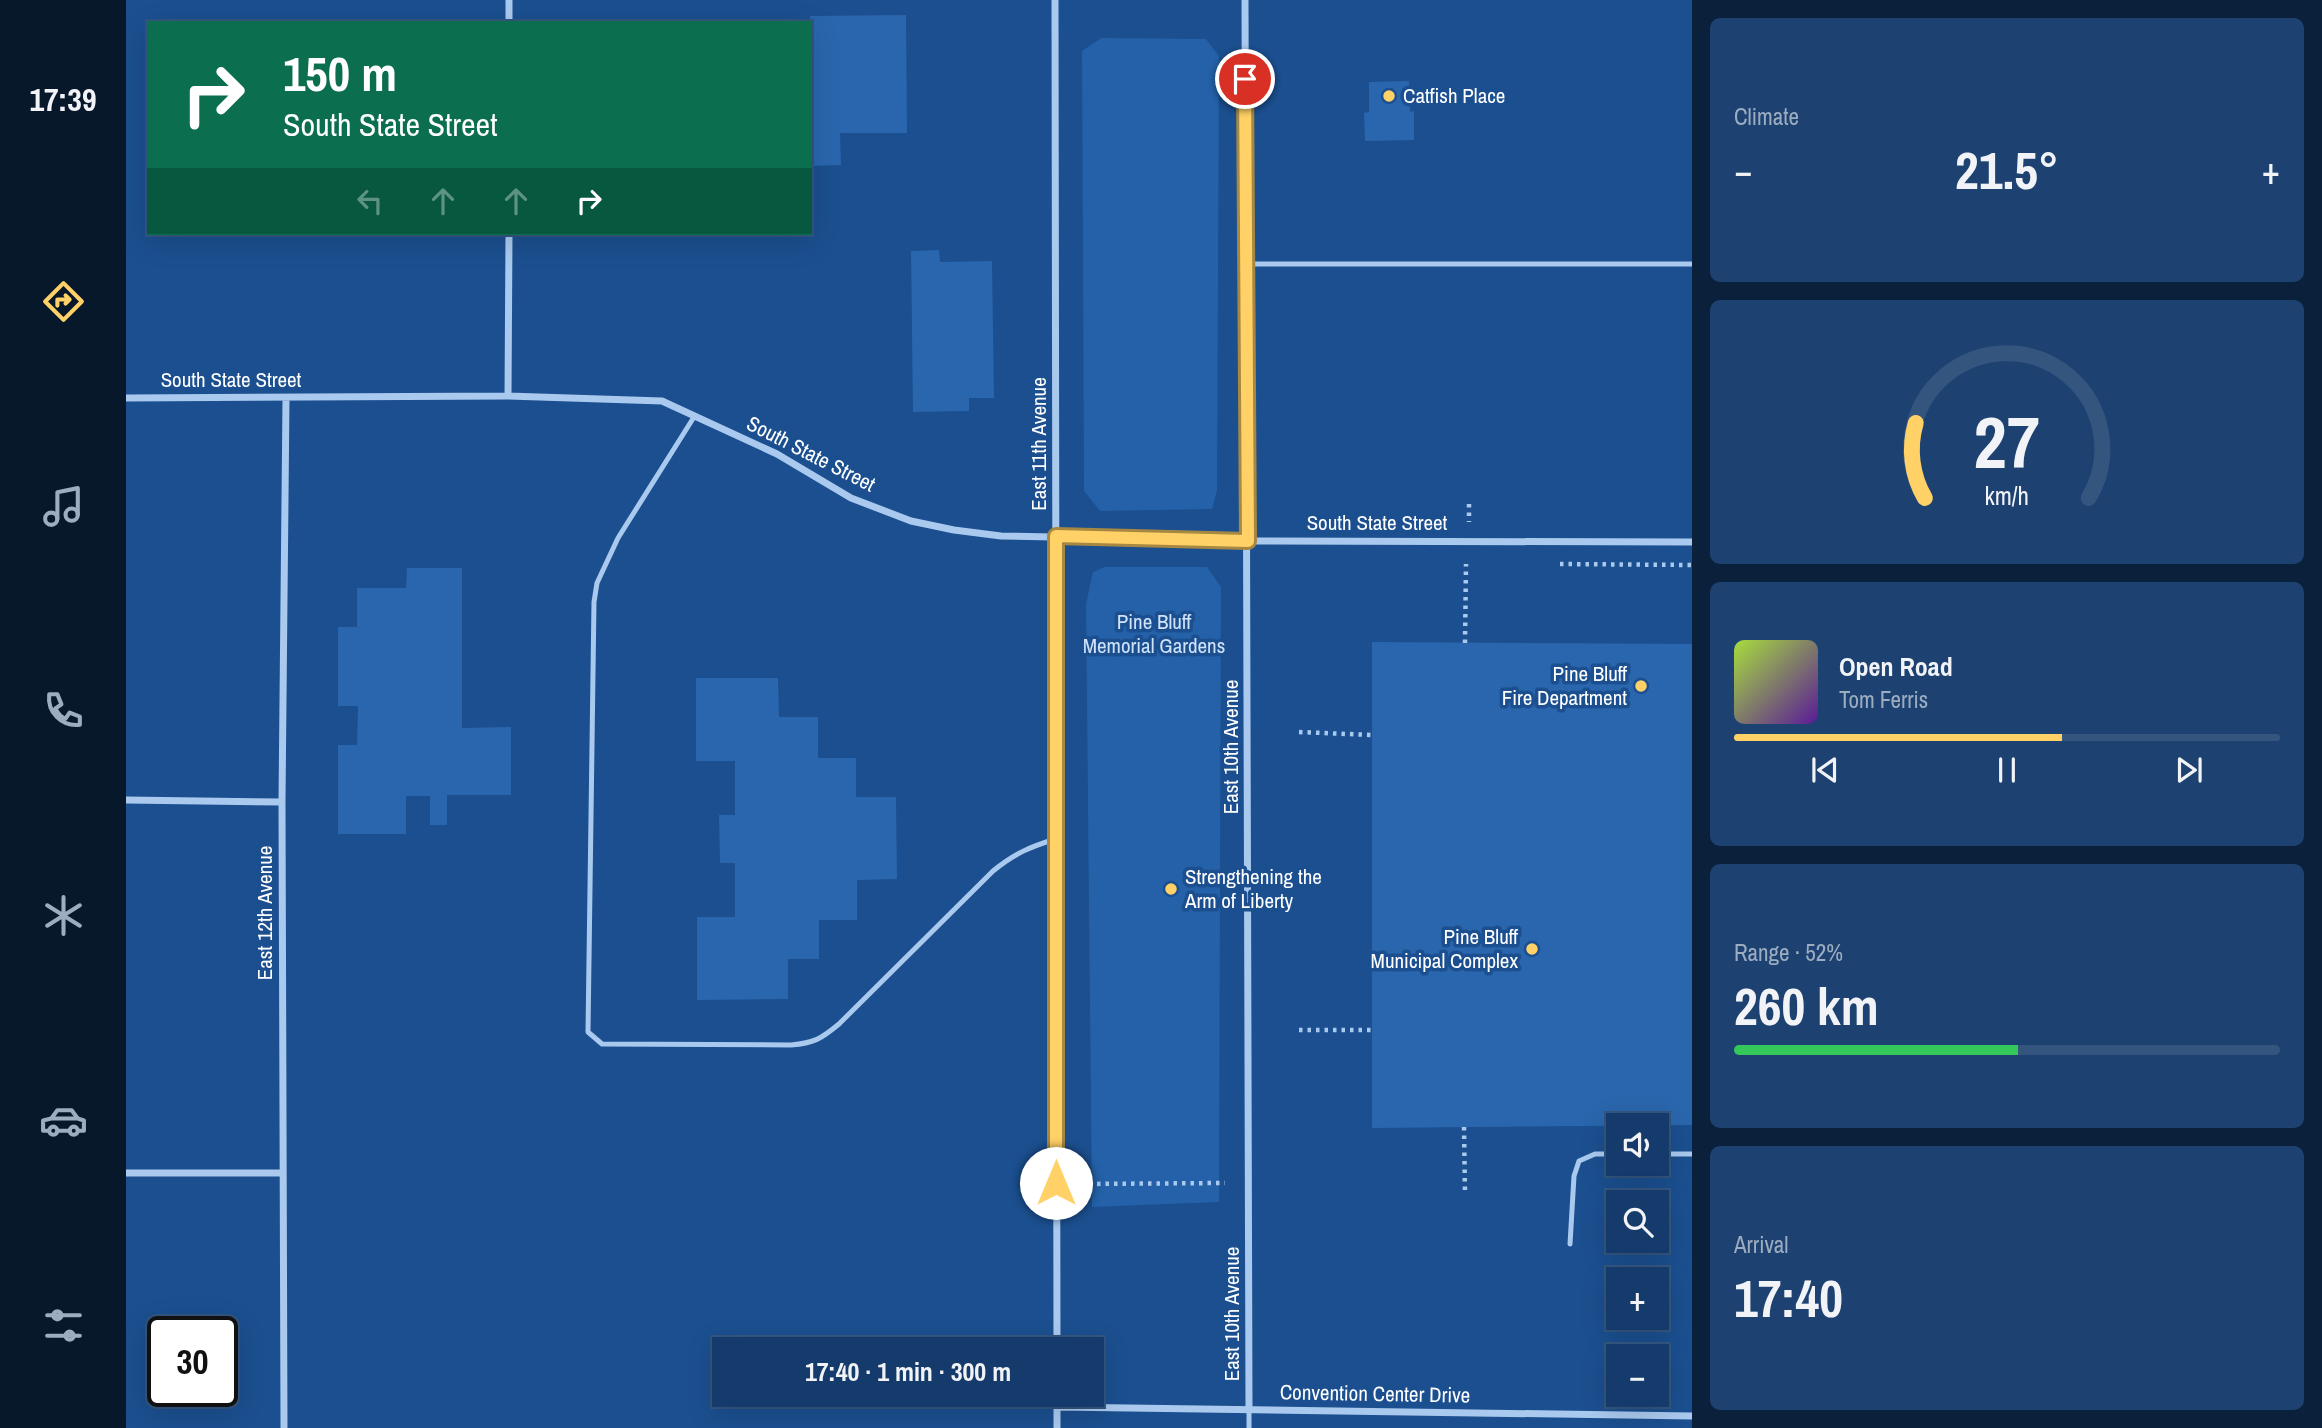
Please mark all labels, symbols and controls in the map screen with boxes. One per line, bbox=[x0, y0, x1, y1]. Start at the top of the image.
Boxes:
text: 150 m bbox=[283, 40, 397, 106]
icon: right bbox=[168, 49, 259, 140]
pin bbox=[1215, 49, 1275, 109]
icon: arrive bbox=[1226, 60, 1264, 98]
text: 17:39 bbox=[29, 78, 97, 121]
place label: Catfish Place bbox=[1403, 81, 1505, 110]
marker: Catfish Place bbox=[1381, 88, 1397, 104]
text: Climate bbox=[1734, 101, 1799, 132]
text: South State Street bbox=[283, 103, 497, 146]
text: 21.5° bbox=[1955, 135, 2059, 205]
text: − bbox=[1734, 145, 1752, 196]
text: + bbox=[2262, 145, 2280, 196]
icon: left bbox=[351, 182, 389, 220]
icon: ahead bbox=[424, 182, 462, 220]
icon: ahead bbox=[497, 182, 535, 220]
icon: right bbox=[570, 182, 608, 220]
icon: directions bbox=[39, 277, 88, 326]
street label: South State Street bbox=[161, 365, 302, 394]
street label: East 11th Avenue bbox=[1024, 377, 1053, 511]
text: 27 bbox=[1974, 393, 2040, 491]
street label: South State Street bbox=[742, 409, 881, 499]
text: km/h bbox=[1985, 479, 2029, 513]
icon: music bbox=[39, 482, 88, 531]
street label: South State Street bbox=[1307, 508, 1448, 537]
park label: Pine Bluff Memorial Gardens bbox=[1083, 607, 1225, 660]
text: Open Road bbox=[1839, 649, 1953, 684]
place label: Pine Bluff Fire Department bbox=[1502, 659, 1628, 712]
marker: Pine Bluff Fire Department bbox=[1633, 678, 1649, 694]
street label: East 10th Avenue bbox=[1216, 680, 1245, 814]
text: Tom Ferris bbox=[1839, 684, 1928, 715]
icon: phone bbox=[39, 686, 88, 735]
icon: previous bbox=[1806, 751, 1844, 789]
icon: pause bbox=[1988, 751, 2026, 789]
icon: next bbox=[2170, 751, 2208, 789]
street label: East 12th Avenue bbox=[250, 846, 279, 980]
place label: Strengthening the Arm of Liberty bbox=[1184, 862, 1322, 915]
marker: Strengthening the Arm of Liberty bbox=[1163, 881, 1179, 897]
icon: climate bbox=[39, 891, 88, 940]
place label: Pine Bluff Municipal Complex bbox=[1371, 922, 1519, 975]
text: Range · 52% bbox=[1734, 937, 1843, 968]
marker: Pine Bluff Municipal Complex bbox=[1524, 941, 1540, 957]
text: 260 km bbox=[1734, 971, 1879, 1041]
icon: car bbox=[39, 1096, 88, 1145]
map controls bbox=[1606, 1113, 1669, 1407]
button: sound bbox=[1606, 1113, 1669, 1176]
position arrow bbox=[1019, 1146, 1093, 1220]
button: search bbox=[1606, 1190, 1669, 1253]
text: Arrival bbox=[1734, 1229, 1789, 1260]
street label: East 10th Avenue bbox=[1217, 1247, 1246, 1381]
text: 17:40 bbox=[1734, 1263, 1843, 1333]
button: + bbox=[1606, 1267, 1669, 1330]
icon: filters bbox=[39, 1301, 88, 1350]
speed limit sign: 30 bbox=[147, 1316, 238, 1407]
button: − bbox=[1606, 1344, 1669, 1407]
text: 17:40 · 1 min · 300 m bbox=[805, 1354, 1011, 1389]
street label: Convention Center Drive bbox=[1280, 1377, 1470, 1410]

